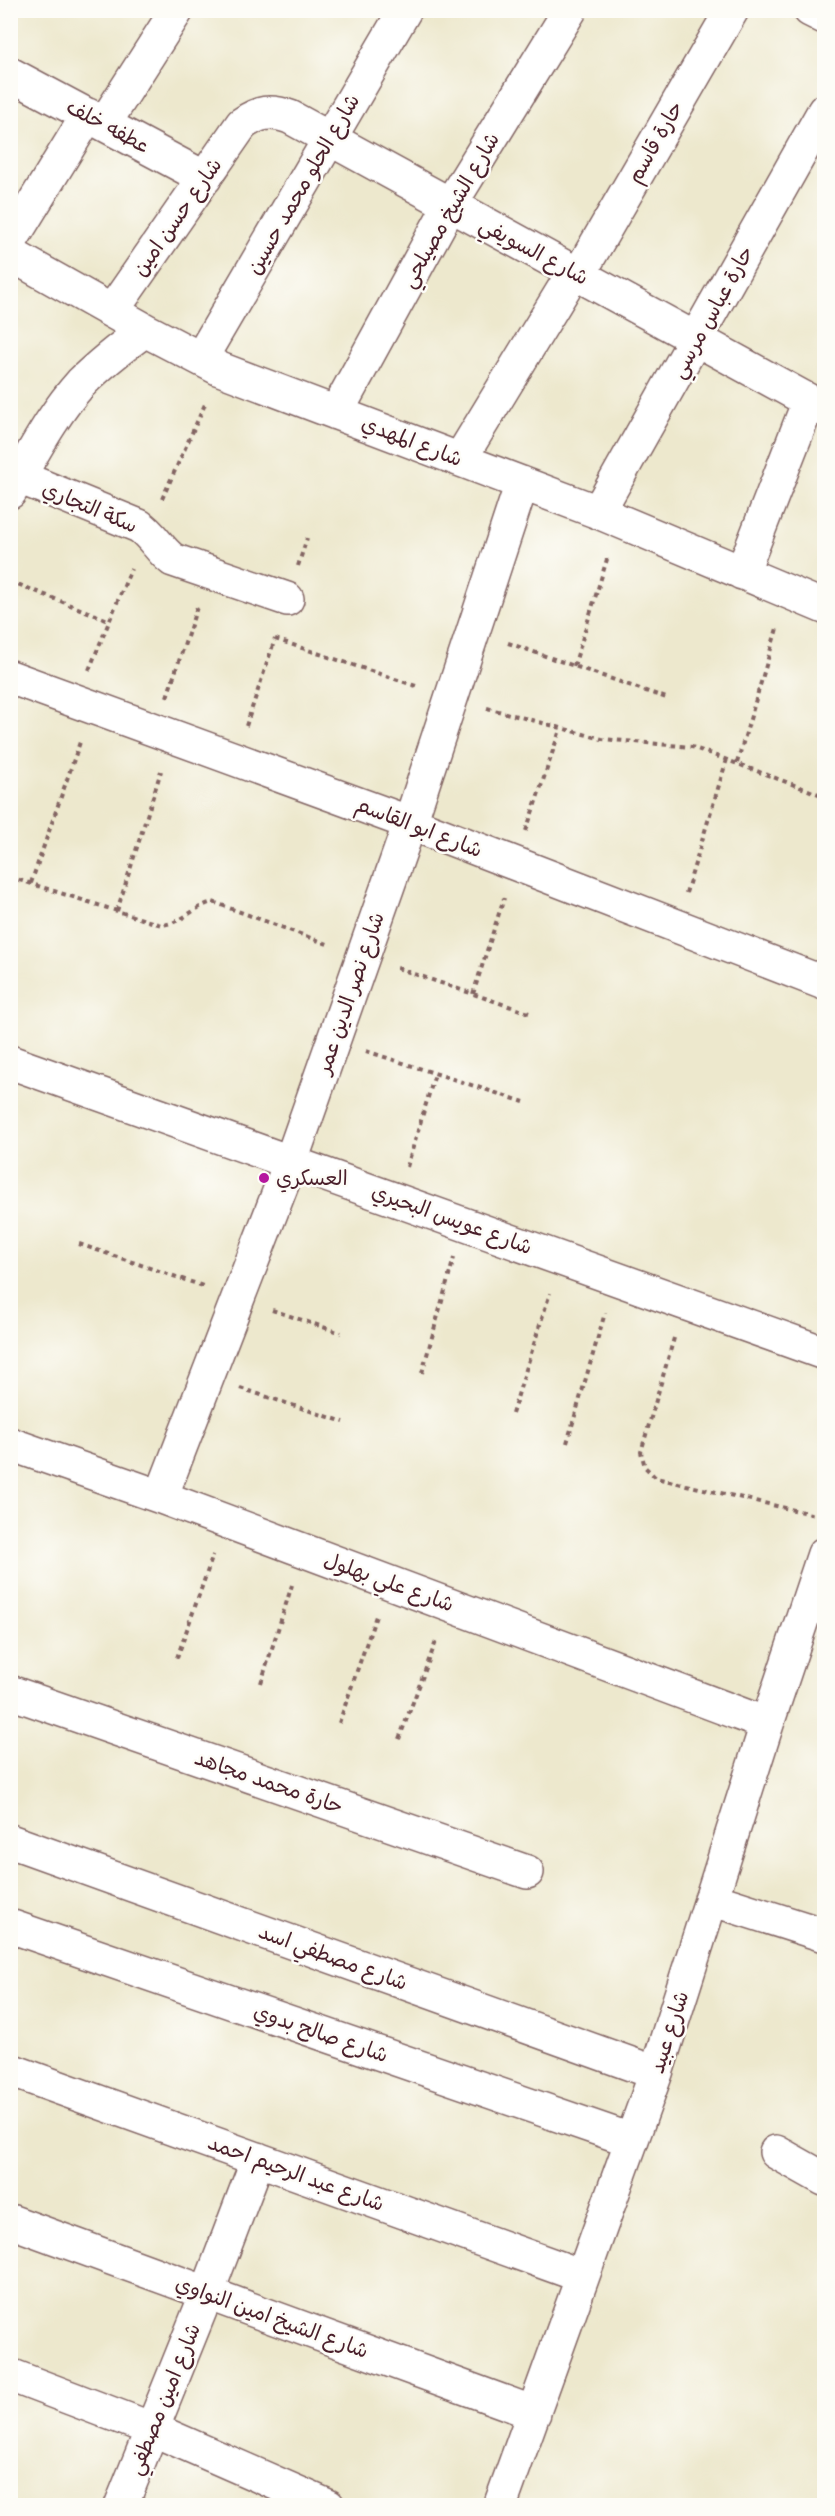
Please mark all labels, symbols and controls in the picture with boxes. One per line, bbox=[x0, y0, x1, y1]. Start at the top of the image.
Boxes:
street label: شارع الحلو محمد حسين bbox=[241, 89, 367, 280]
street label: عطفه خلف bbox=[62, 93, 154, 159]
street label: حارة قاسم bbox=[621, 96, 691, 189]
street label: شارع الشيخ مصيلحي bbox=[395, 128, 510, 295]
street label: شارع حسن امين bbox=[127, 153, 229, 282]
street label: شارع السويفي bbox=[472, 211, 593, 296]
street label: حارة عباس مرسي bbox=[665, 241, 764, 386]
street label: شارع المهدي bbox=[357, 410, 466, 474]
street label: سكة التجاري bbox=[38, 475, 141, 541]
street label: شارع ابو القاسم bbox=[351, 791, 486, 866]
street label: شارع نصر الدين عمر bbox=[309, 909, 392, 1080]
place label: العسكري bbox=[276, 1165, 348, 1193]
marker: العسكري bbox=[257, 1171, 271, 1185]
street label: شارع عويس البحيري bbox=[368, 1178, 536, 1262]
street label: شارع علي بهلول bbox=[318, 1546, 458, 1623]
street label: حارة محمد مجاهد bbox=[191, 1744, 347, 1820]
street label: شارع مصطفي اسد bbox=[253, 1918, 411, 2002]
street label: شارع عبيد bbox=[643, 1987, 696, 2077]
street label: شارع صالح بدوي bbox=[250, 1998, 392, 2070]
street label: شارع عبد الرحيم احمد bbox=[203, 2129, 388, 2220]
street label: شارع الشيخ امين النواوي bbox=[171, 2270, 372, 2366]
street label: شارع امين مصطفي bbox=[122, 2319, 212, 2481]

